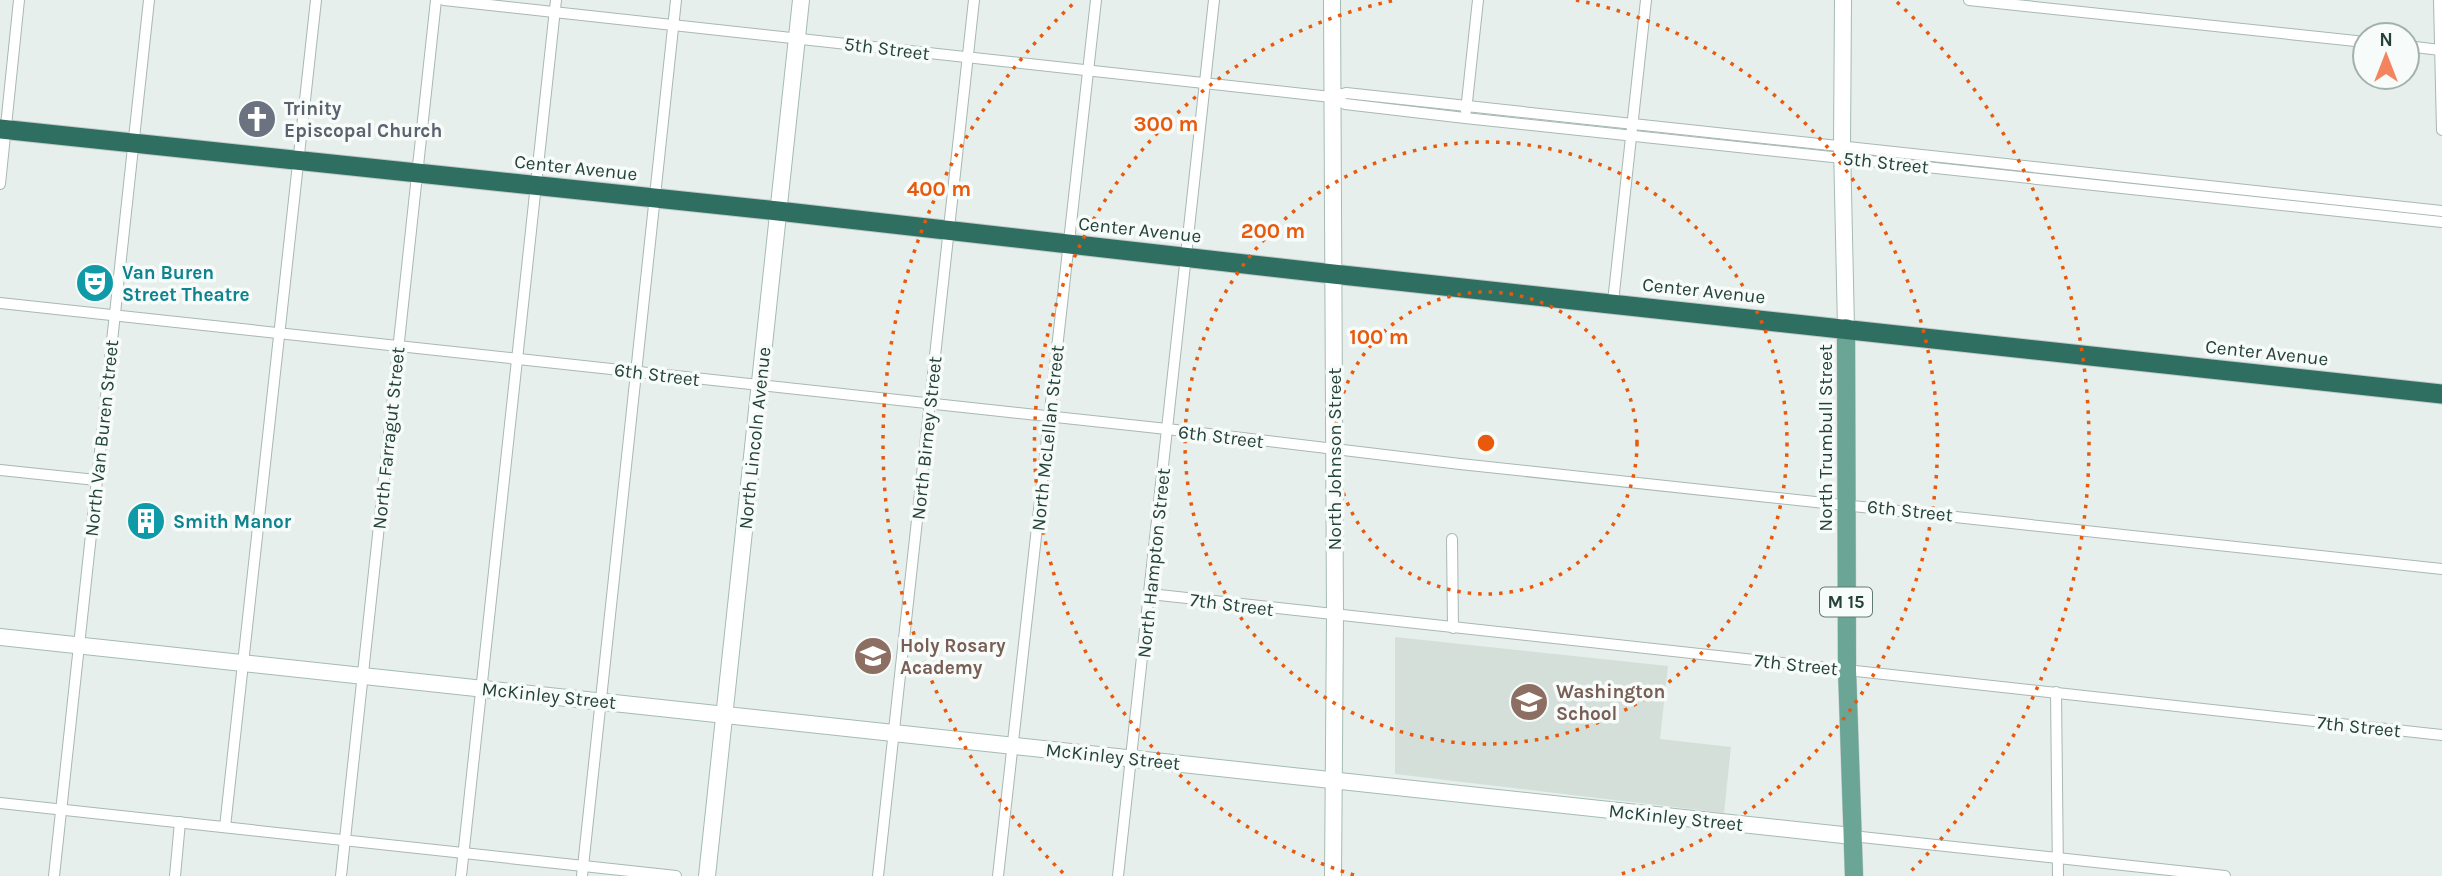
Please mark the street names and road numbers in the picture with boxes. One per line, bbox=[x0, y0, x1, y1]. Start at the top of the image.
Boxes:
street label: 5th Street bbox=[843, 33, 931, 65]
street label: 5th Street bbox=[1842, 148, 1930, 178]
street label: Center Avenue bbox=[513, 151, 639, 185]
street label: Center Avenue bbox=[1077, 213, 1203, 247]
street label: Center Avenue bbox=[1641, 274, 1767, 308]
street label: Center Avenue bbox=[2204, 336, 2330, 370]
street label: North Van Buren Street bbox=[81, 339, 123, 538]
street label: North McLellan Street bbox=[1027, 344, 1069, 532]
street label: North Trumbull Street bbox=[1815, 344, 1837, 532]
street label: North Farragut Street bbox=[368, 346, 410, 531]
street label: North Lincoln Avenue bbox=[734, 346, 776, 530]
street label: North Birney Street bbox=[907, 355, 947, 521]
street label: 6th Street bbox=[613, 359, 701, 391]
street label: North Johnson Street bbox=[1324, 368, 1346, 550]
street label: 6th Street bbox=[1177, 421, 1265, 453]
street label: North Hampton Street bbox=[1133, 467, 1175, 659]
street label: 6th Street bbox=[1866, 496, 1954, 526]
road number: M 15 bbox=[1820, 588, 1872, 616]
street label: 7th Street bbox=[1189, 589, 1275, 621]
street label: 7th Street bbox=[1753, 650, 1839, 680]
street label: McKinley Street bbox=[481, 678, 617, 714]
street label: 7th Street bbox=[2316, 712, 2402, 742]
street label: McKinley Street bbox=[1045, 739, 1181, 775]
street label: McKinley Street bbox=[1608, 800, 1744, 836]

